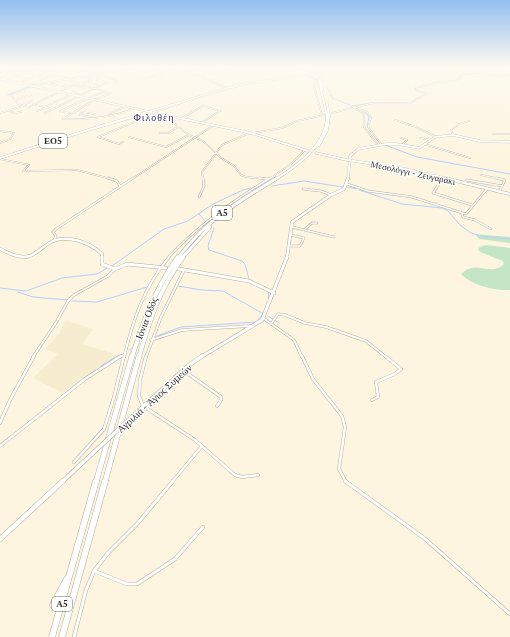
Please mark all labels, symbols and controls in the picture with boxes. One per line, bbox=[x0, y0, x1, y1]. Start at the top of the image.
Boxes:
district label: Φιλοθέη bbox=[133, 111, 175, 124]
road number: ΕΟ5 bbox=[39, 134, 67, 148]
street label: Μεσολόγγι - Ζευγαράκι bbox=[369, 158, 457, 188]
road number: Α5 bbox=[212, 206, 232, 220]
street label: Ιόνια Οδός bbox=[132, 295, 160, 341]
street label: Αγριλιά - Άγιος Συμεών bbox=[114, 361, 195, 435]
road number: Α5 bbox=[52, 597, 72, 611]

